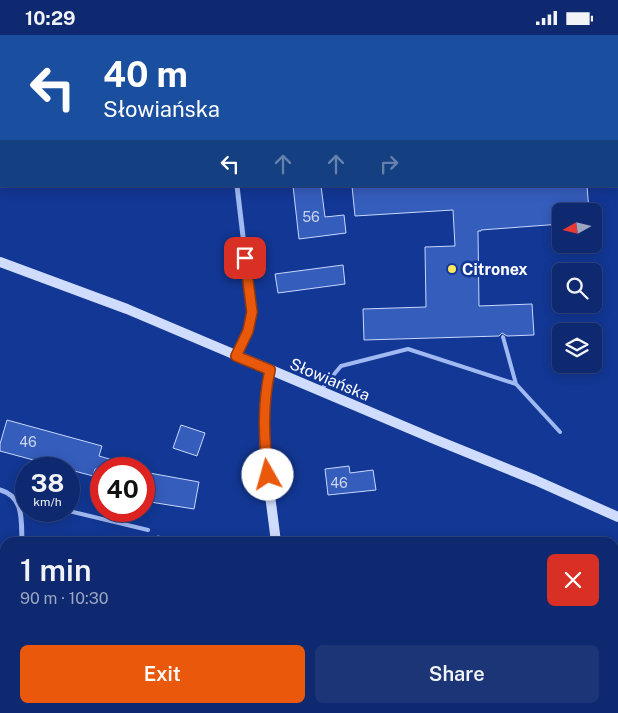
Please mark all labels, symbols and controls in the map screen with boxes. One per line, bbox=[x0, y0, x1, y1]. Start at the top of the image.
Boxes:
text: 10:29 bbox=[25, 7, 75, 29]
text: 40 m bbox=[103, 54, 188, 95]
icon: left bbox=[20, 55, 85, 120]
text: Słowiańska bbox=[103, 96, 220, 122]
icon: left bbox=[216, 150, 244, 178]
icon: ahead bbox=[269, 150, 297, 178]
icon: ahead bbox=[322, 150, 350, 178]
icon: right bbox=[375, 150, 403, 178]
north arrow bbox=[552, 203, 602, 253]
map controls bbox=[552, 203, 602, 373]
house number: 56 bbox=[302, 209, 320, 225]
pin bbox=[224, 237, 266, 279]
icon: arrive bbox=[231, 244, 259, 272]
place label: Citronex bbox=[462, 260, 528, 279]
marker: Citronex bbox=[446, 263, 458, 275]
button: search bbox=[552, 263, 602, 313]
button: layers bbox=[552, 323, 602, 373]
street label: Słowiańska bbox=[287, 354, 373, 405]
house number: 46 bbox=[19, 434, 37, 450]
position arrow bbox=[241, 448, 293, 500]
speed limit sign: 40 bbox=[90, 457, 155, 522]
text: 38 bbox=[31, 468, 64, 498]
house number: 46 bbox=[330, 475, 348, 491]
text: km/h bbox=[33, 495, 62, 509]
text: 1 min bbox=[20, 552, 91, 588]
button: close bbox=[547, 554, 599, 606]
text: 90 m · 10:30 bbox=[20, 589, 108, 608]
button: Exit bbox=[20, 645, 305, 703]
button: Share bbox=[315, 645, 599, 703]

